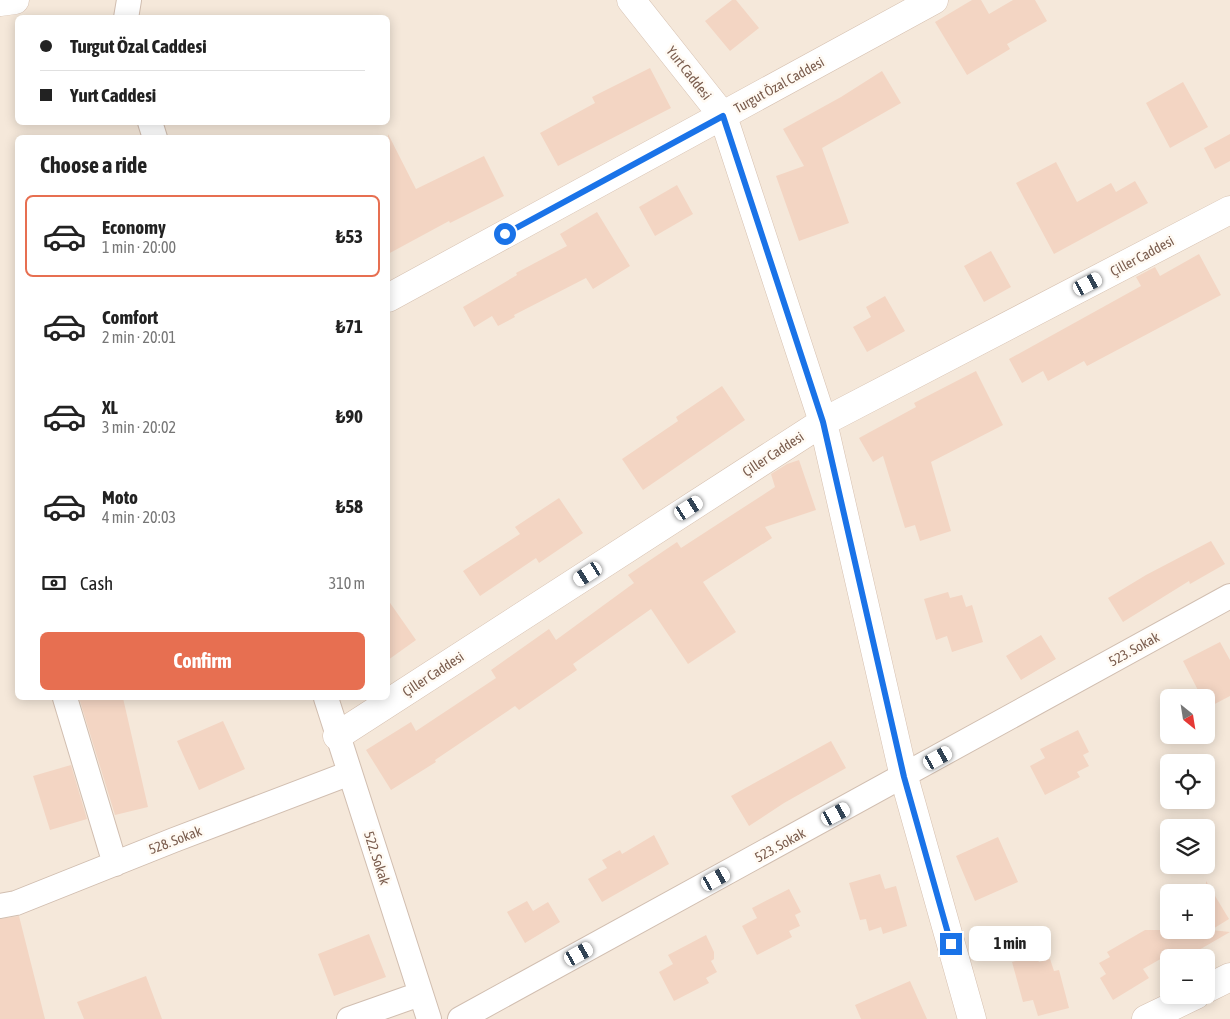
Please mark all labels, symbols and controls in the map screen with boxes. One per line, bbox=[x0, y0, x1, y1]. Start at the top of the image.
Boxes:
text: Turgut Özal Caddesi bbox=[70, 35, 207, 57]
street label: Yurt Caddesi bbox=[663, 43, 715, 103]
street label: Turgut Özal Caddesi bbox=[731, 54, 827, 116]
text: Yurt Caddesi bbox=[70, 84, 156, 106]
text: Choose a ride bbox=[40, 152, 147, 178]
icon: car bbox=[42, 214, 87, 259]
text: Economy bbox=[102, 216, 166, 238]
route start bbox=[494, 223, 516, 245]
text: ₺53 bbox=[336, 225, 363, 247]
street label: Çiller Caddesi bbox=[1107, 233, 1177, 279]
text: 1 min · 20:00 bbox=[102, 238, 176, 256]
car bbox=[1071, 270, 1104, 298]
icon: car bbox=[42, 304, 87, 349]
text: Comfort bbox=[102, 306, 158, 328]
text: ₺71 bbox=[336, 315, 363, 337]
text: 2 min · 20:01 bbox=[102, 328, 176, 346]
icon: car bbox=[42, 394, 87, 439]
text: XL bbox=[102, 396, 118, 418]
text: ₺90 bbox=[336, 405, 363, 427]
text: 3 min · 20:02 bbox=[102, 418, 176, 436]
street label: Çiller Caddesi bbox=[739, 428, 807, 480]
icon: car bbox=[42, 484, 87, 529]
text: Moto bbox=[102, 486, 138, 508]
car bbox=[672, 494, 705, 522]
text: ₺58 bbox=[336, 495, 363, 517]
text: 4 min · 20:03 bbox=[102, 508, 176, 526]
car bbox=[571, 560, 604, 588]
icon: cash bbox=[40, 569, 68, 597]
text: Cash bbox=[80, 572, 113, 594]
text: 310 m bbox=[329, 574, 365, 592]
street label: 523. Sokak bbox=[1106, 629, 1162, 669]
button: Confirm bbox=[40, 632, 365, 690]
street label: Çiller Caddesi bbox=[399, 648, 467, 700]
north arrow bbox=[1160, 689, 1215, 744]
map controls bbox=[1160, 689, 1215, 1004]
car bbox=[921, 744, 954, 772]
button: locate bbox=[1160, 754, 1215, 809]
car bbox=[819, 800, 852, 828]
button: layers bbox=[1160, 819, 1215, 874]
street label: 528. Sokak bbox=[146, 823, 204, 857]
street label: 523. Sokak bbox=[752, 825, 808, 865]
street label: 522. Sokak bbox=[361, 829, 393, 887]
car bbox=[699, 865, 732, 893]
button: + bbox=[1160, 884, 1215, 939]
callout: 1 min bbox=[968, 926, 1051, 962]
route end bbox=[940, 933, 962, 955]
text: 1 min bbox=[994, 934, 1026, 952]
car bbox=[562, 940, 595, 968]
button: − bbox=[1160, 949, 1215, 1004]

